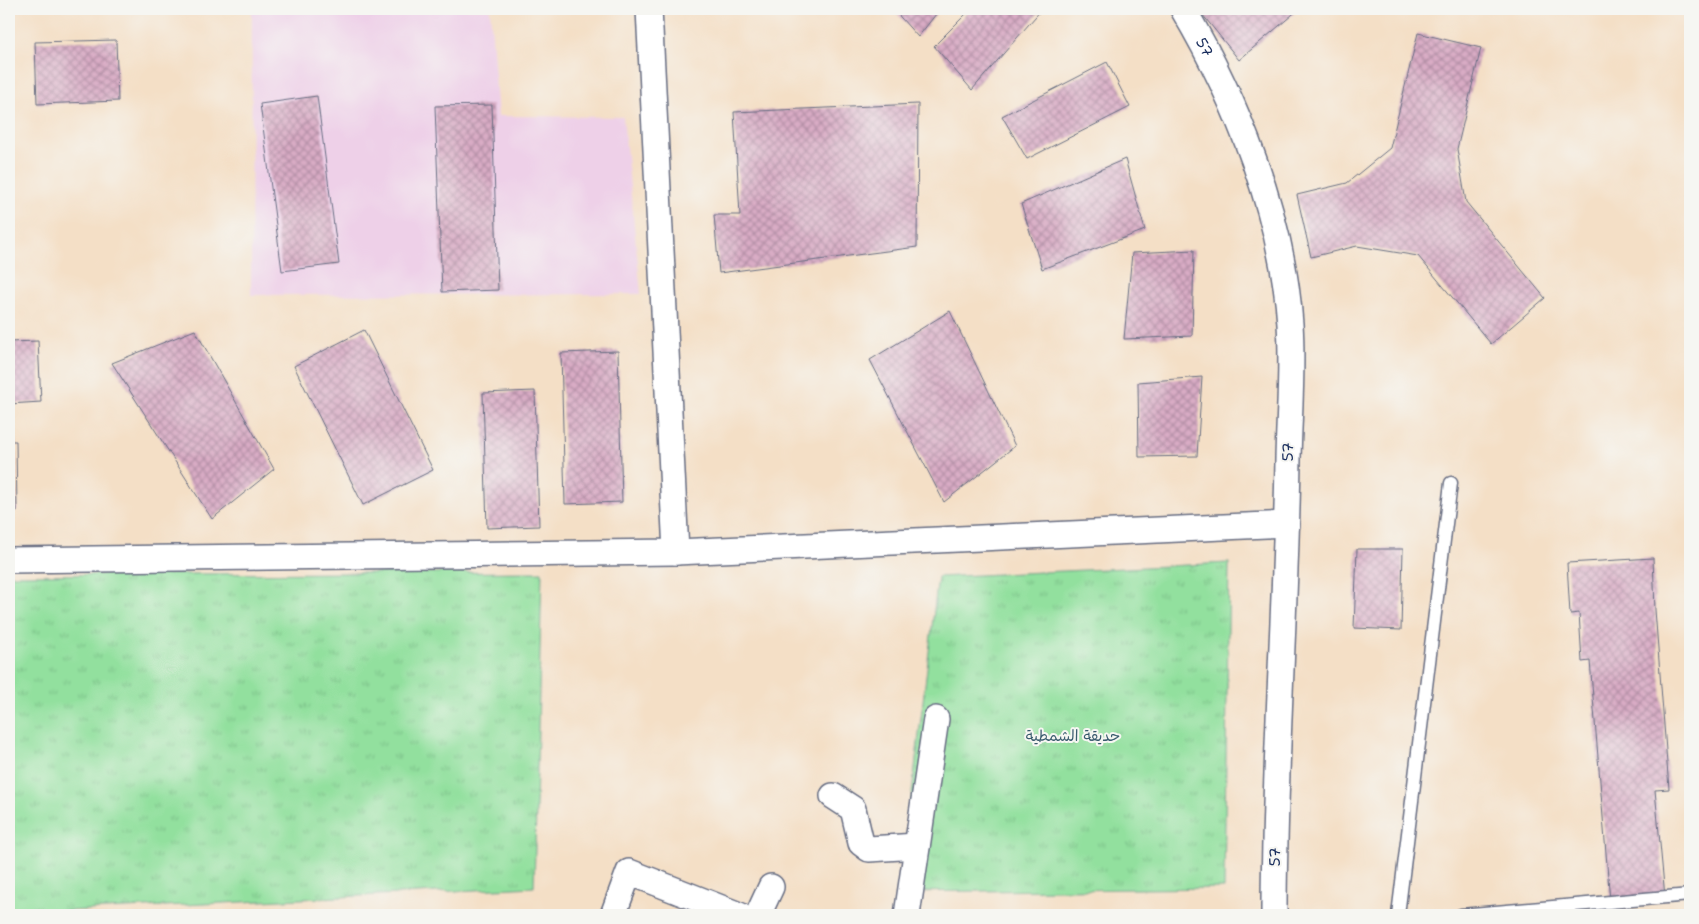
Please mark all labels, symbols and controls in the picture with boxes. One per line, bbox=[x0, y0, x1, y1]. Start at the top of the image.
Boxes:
street label: 57 bbox=[1191, 34, 1218, 60]
street label: 57 bbox=[1278, 442, 1298, 462]
park label: حديقة الشمطية bbox=[1026, 726, 1120, 746]
street label: 57 bbox=[1265, 847, 1285, 867]

